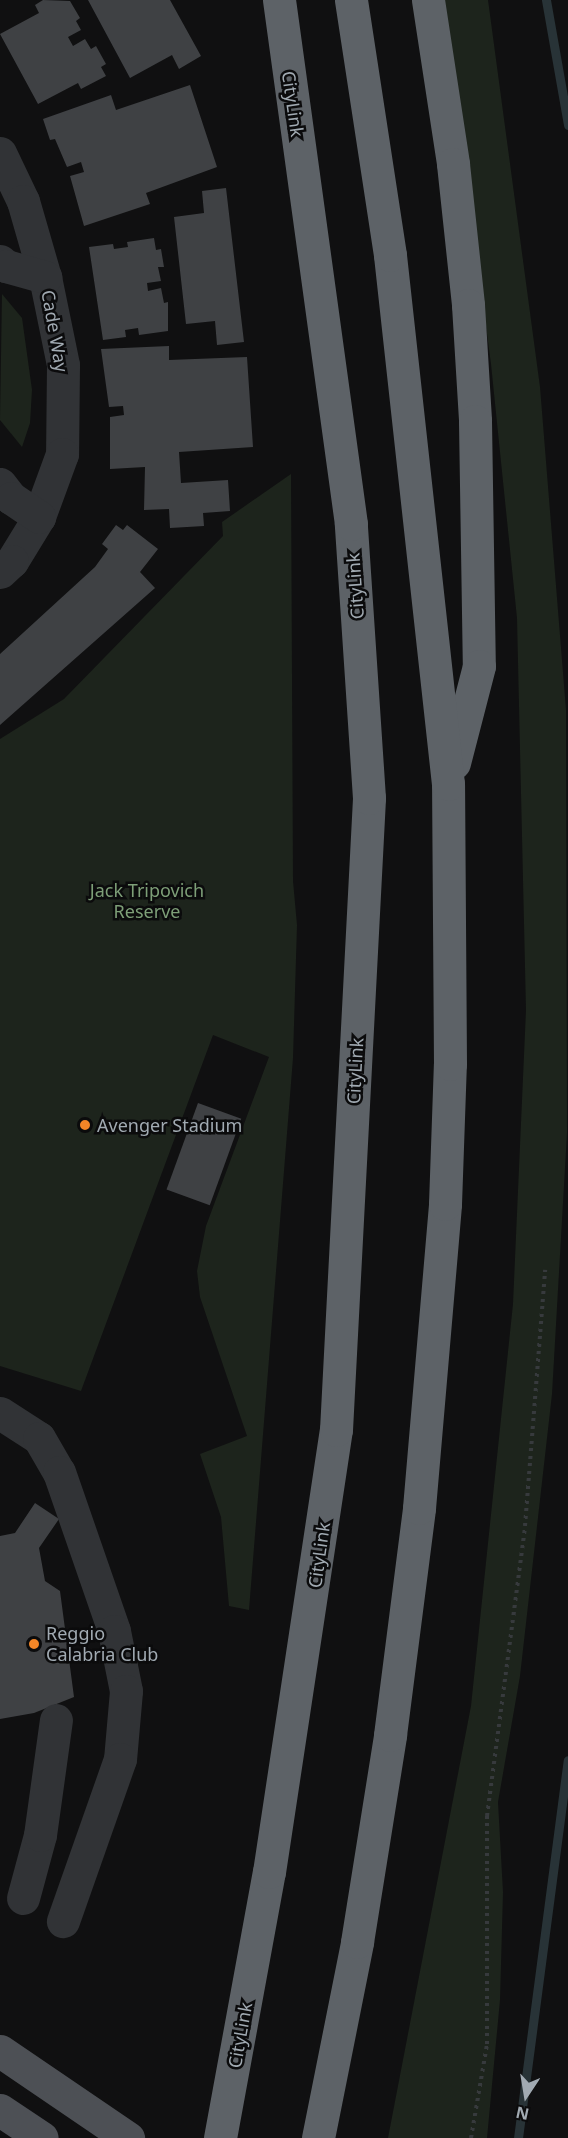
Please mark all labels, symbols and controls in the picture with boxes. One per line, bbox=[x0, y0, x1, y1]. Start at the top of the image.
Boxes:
street label: CityLink bbox=[278, 70, 308, 138]
street label: Cade Way bbox=[37, 288, 73, 374]
street label: CityLink bbox=[342, 552, 368, 620]
park label: Jack Tripovich Reserve bbox=[90, 880, 204, 922]
street label: CityLink bbox=[342, 1037, 368, 1105]
place label: Avenger Stadium bbox=[97, 1114, 242, 1136]
marker: Avenger Stadium bbox=[78, 1118, 92, 1132]
street label: CityLink bbox=[304, 1521, 334, 1589]
place label: Reggio Calabria Club bbox=[46, 1623, 158, 1666]
marker: Reggio Calabria Club bbox=[27, 1637, 41, 1651]
street label: CityLink bbox=[224, 2000, 256, 2070]
north arrow bbox=[496, 2066, 556, 2126]
text: N bbox=[514, 2101, 531, 2126]

